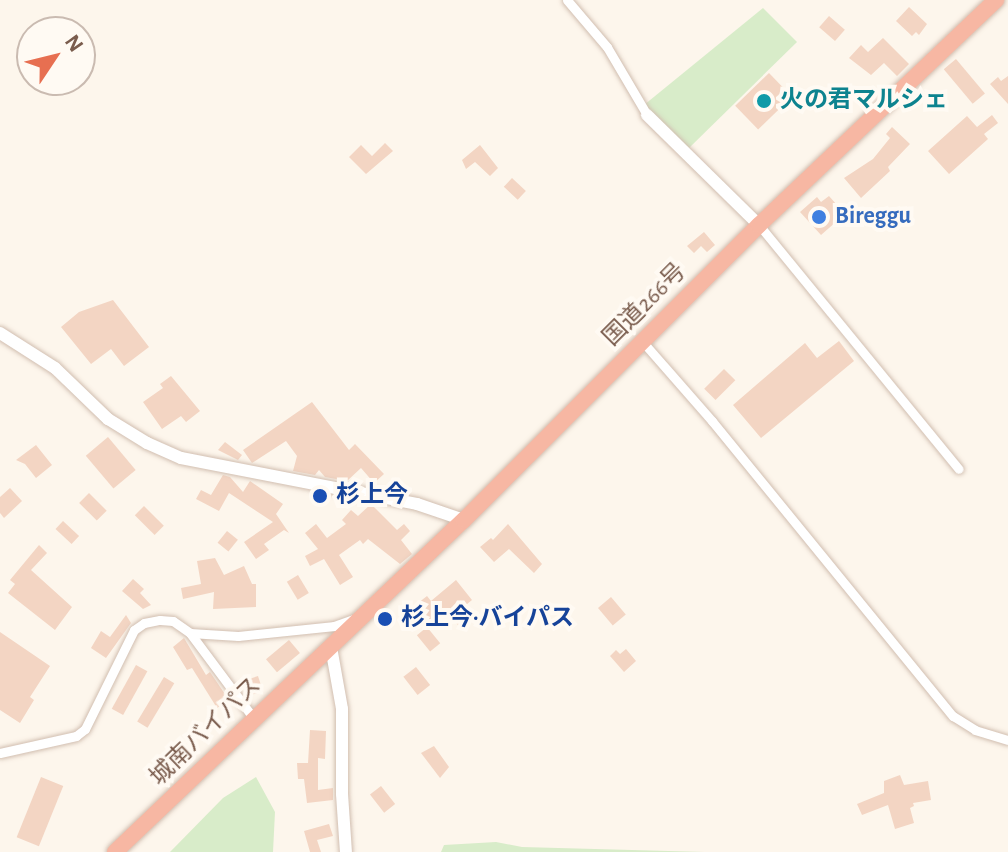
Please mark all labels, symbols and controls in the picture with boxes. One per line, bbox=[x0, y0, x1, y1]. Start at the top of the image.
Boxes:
north arrow bbox=[16, 16, 96, 96]
text: N bbox=[61, 31, 87, 56]
place label: 火の君マルシェ bbox=[780, 87, 948, 115]
marker: 火の君マルシェ bbox=[755, 92, 773, 110]
place label: Bireggu bbox=[835, 203, 911, 231]
marker: Bireggu bbox=[810, 208, 828, 226]
street label: 国道266号 bbox=[598, 258, 692, 352]
place label: 杉上今 bbox=[336, 482, 408, 510]
marker: 杉上今 bbox=[311, 487, 329, 505]
place label: 杉上今·バイパス bbox=[401, 605, 574, 633]
marker: 杉上今·バイパス bbox=[376, 610, 394, 628]
street label: 城南バイパス bbox=[144, 672, 268, 792]

